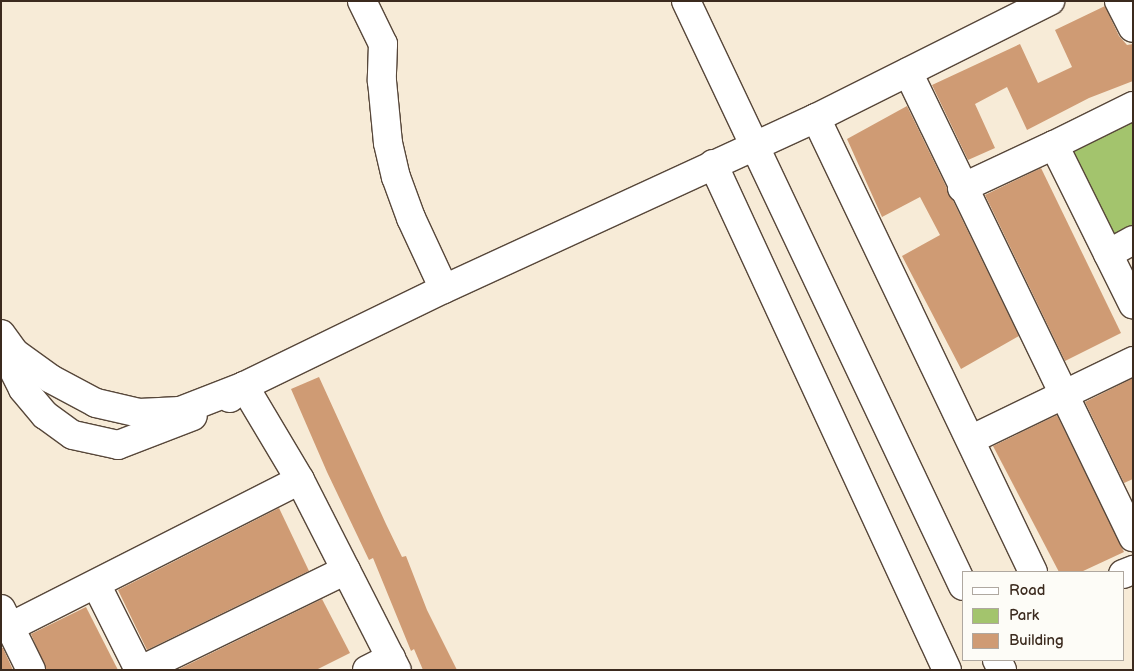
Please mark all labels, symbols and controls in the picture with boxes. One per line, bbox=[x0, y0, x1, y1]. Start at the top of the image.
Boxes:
legend bbox=[962, 571, 1124, 661]
text: Road bbox=[1009, 581, 1045, 600]
text: Park bbox=[1009, 606, 1039, 625]
text: Building bbox=[1009, 631, 1064, 650]

